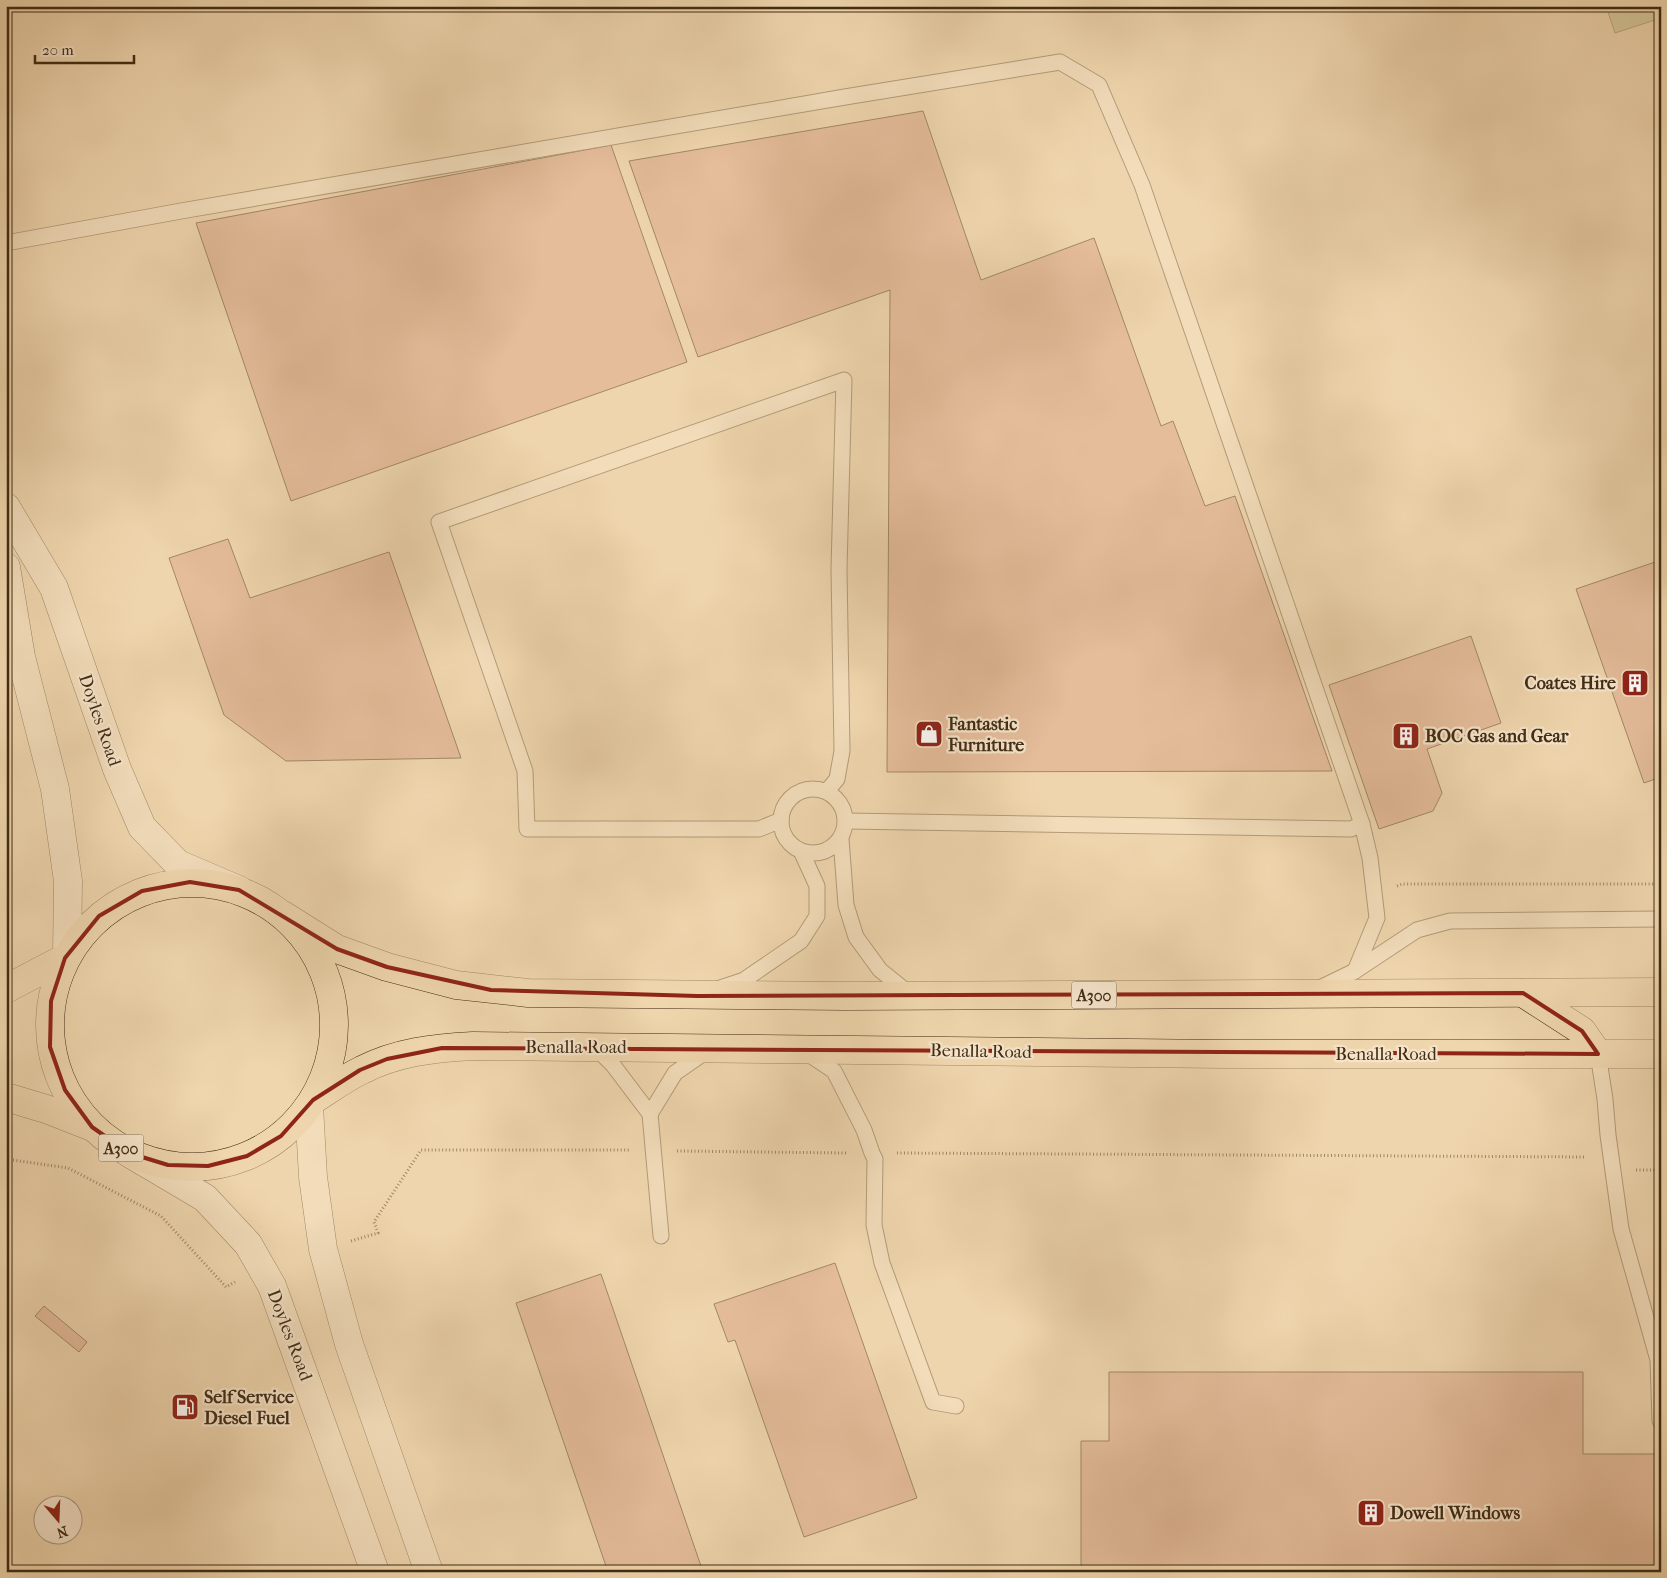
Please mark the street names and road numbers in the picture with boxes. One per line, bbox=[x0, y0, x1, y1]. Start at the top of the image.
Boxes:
street label: Doyles Road bbox=[74, 671, 125, 769]
road number: A300 bbox=[1072, 982, 1116, 1008]
street label: Benalla Road bbox=[525, 1037, 627, 1058]
street label: Benalla Road bbox=[930, 1040, 1032, 1063]
street label: Benalla Road bbox=[1335, 1044, 1437, 1065]
road number: A300 bbox=[98, 1134, 144, 1162]
street label: Doyles Road bbox=[263, 1287, 317, 1384]

